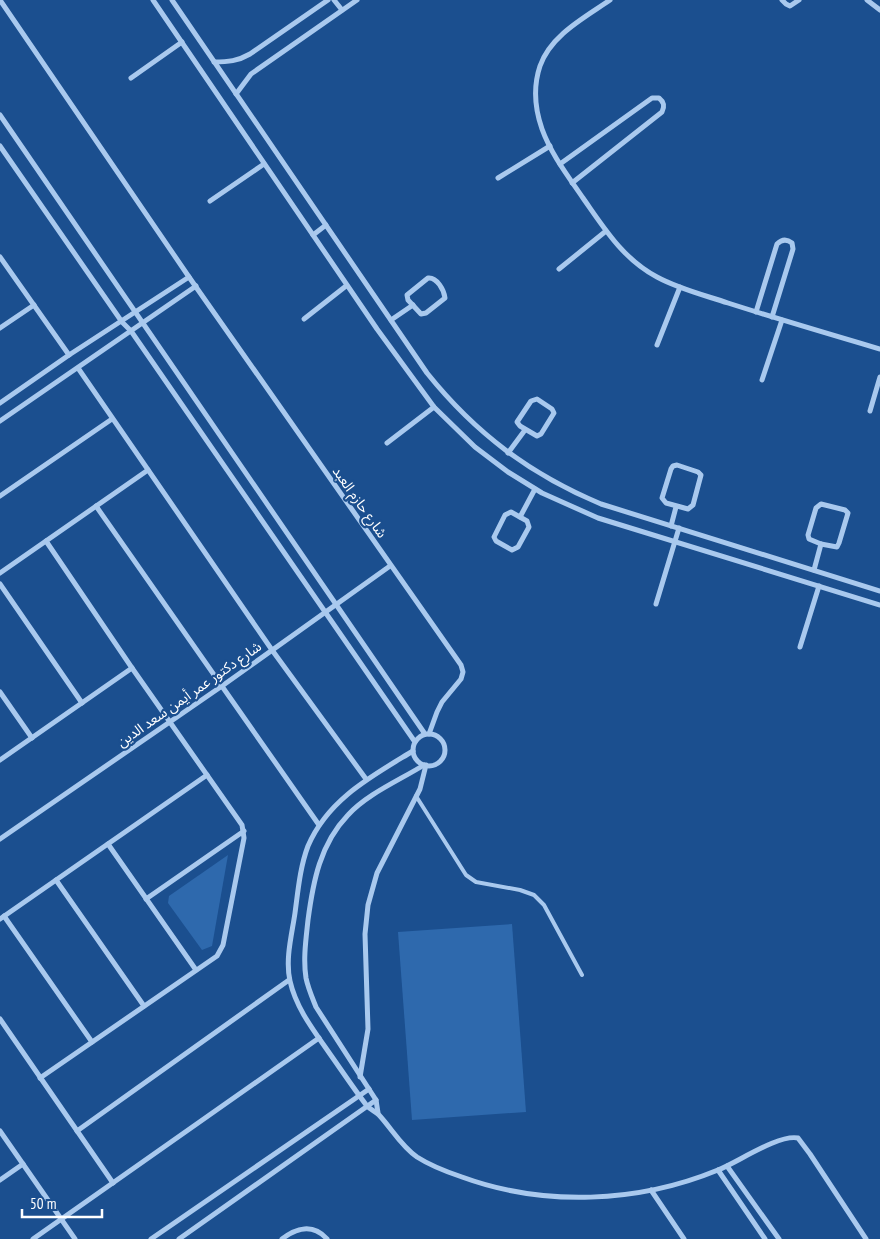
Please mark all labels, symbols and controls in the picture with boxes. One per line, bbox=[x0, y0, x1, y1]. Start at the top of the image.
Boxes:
street label: شارع حازم العبد bbox=[327, 463, 391, 542]
street label: شارع دكتور عمر أيمن سعد الدين bbox=[113, 637, 266, 752]
scale bar bbox=[22, 1186, 102, 1218]
text: 50 m bbox=[30, 1194, 56, 1213]

